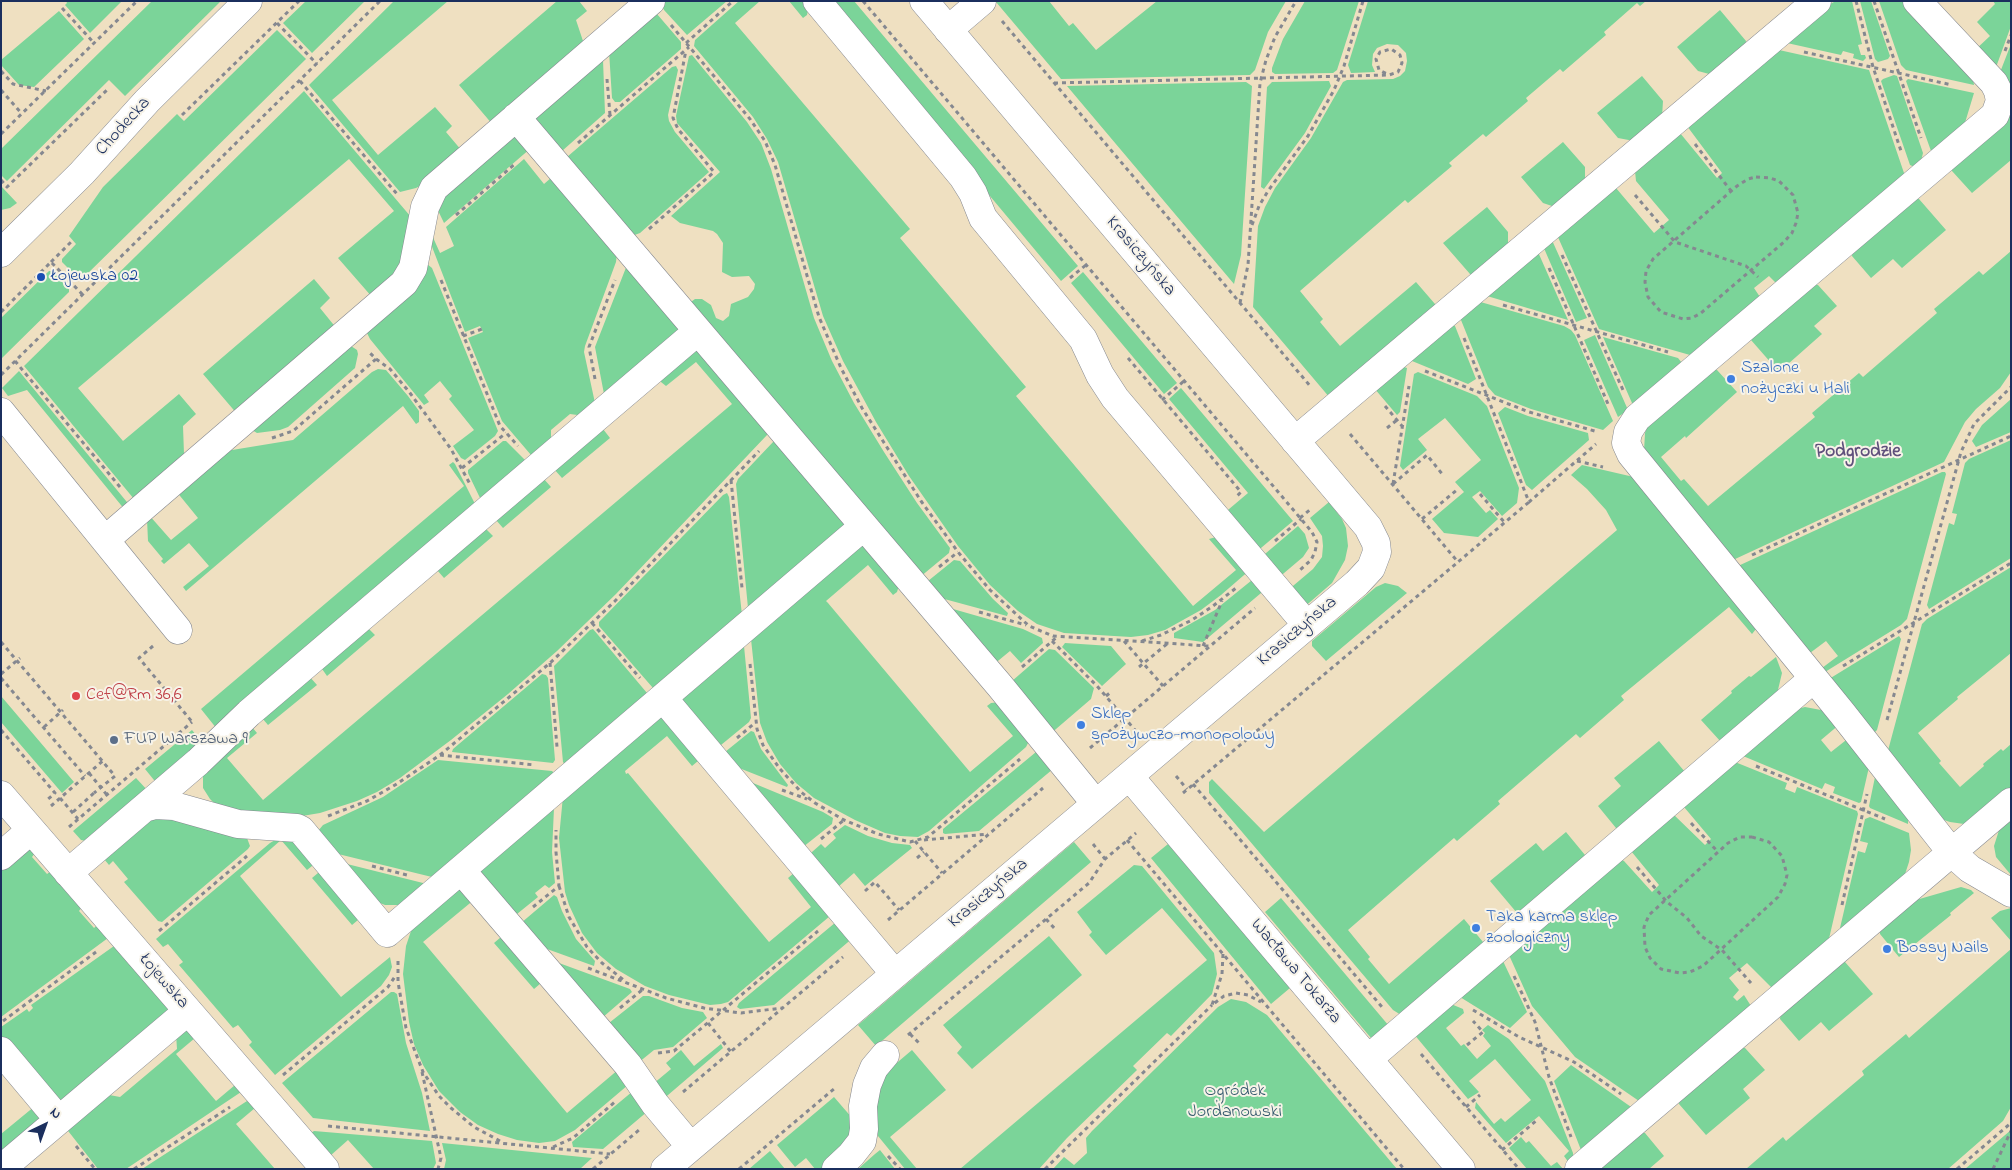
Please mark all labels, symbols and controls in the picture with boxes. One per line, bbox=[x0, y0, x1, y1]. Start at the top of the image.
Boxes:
street label: Chodecka bbox=[92, 93, 156, 161]
street label: Krasiczyńska bbox=[1100, 213, 1180, 301]
place label: Łojewska 02 bbox=[51, 266, 138, 288]
marker: Łojewska 02 bbox=[35, 271, 47, 283]
place label: Szalone nożyczki u Hali bbox=[1741, 358, 1850, 400]
marker: Szalone nożyczki u Hali bbox=[1725, 373, 1737, 385]
district label: Podgrodzie bbox=[1815, 442, 1901, 464]
street label: Krasiczyńska bbox=[1254, 592, 1342, 672]
place label: Cef@Rm 36,6 bbox=[86, 685, 182, 707]
marker: Cef@Rm 36,6 bbox=[70, 690, 82, 702]
place label: Sklep spożywczo-monopolowy bbox=[1091, 704, 1275, 746]
marker: Sklep spożywczo-monopolowy bbox=[1075, 719, 1087, 731]
place label: FUP Warszawa 9 bbox=[124, 729, 248, 751]
marker: FUP Warszawa 9 bbox=[108, 734, 120, 746]
street label: Krasiczyńska bbox=[945, 854, 1033, 934]
place label: Taka karma sklep zoologiczny bbox=[1486, 907, 1617, 950]
street label: Wacława Tokarza bbox=[1245, 915, 1345, 1029]
marker: Taka karma sklep zoologiczny bbox=[1470, 922, 1482, 934]
place label: Bossy Nails bbox=[1897, 938, 1989, 960]
marker: Bossy Nails bbox=[1881, 943, 1893, 955]
street label: Łojewska bbox=[133, 950, 193, 1014]
park label: Ogródek Jordanowski bbox=[1188, 1081, 1282, 1124]
north arrow bbox=[20, 1100, 70, 1150]
text: N bbox=[45, 1103, 66, 1124]

